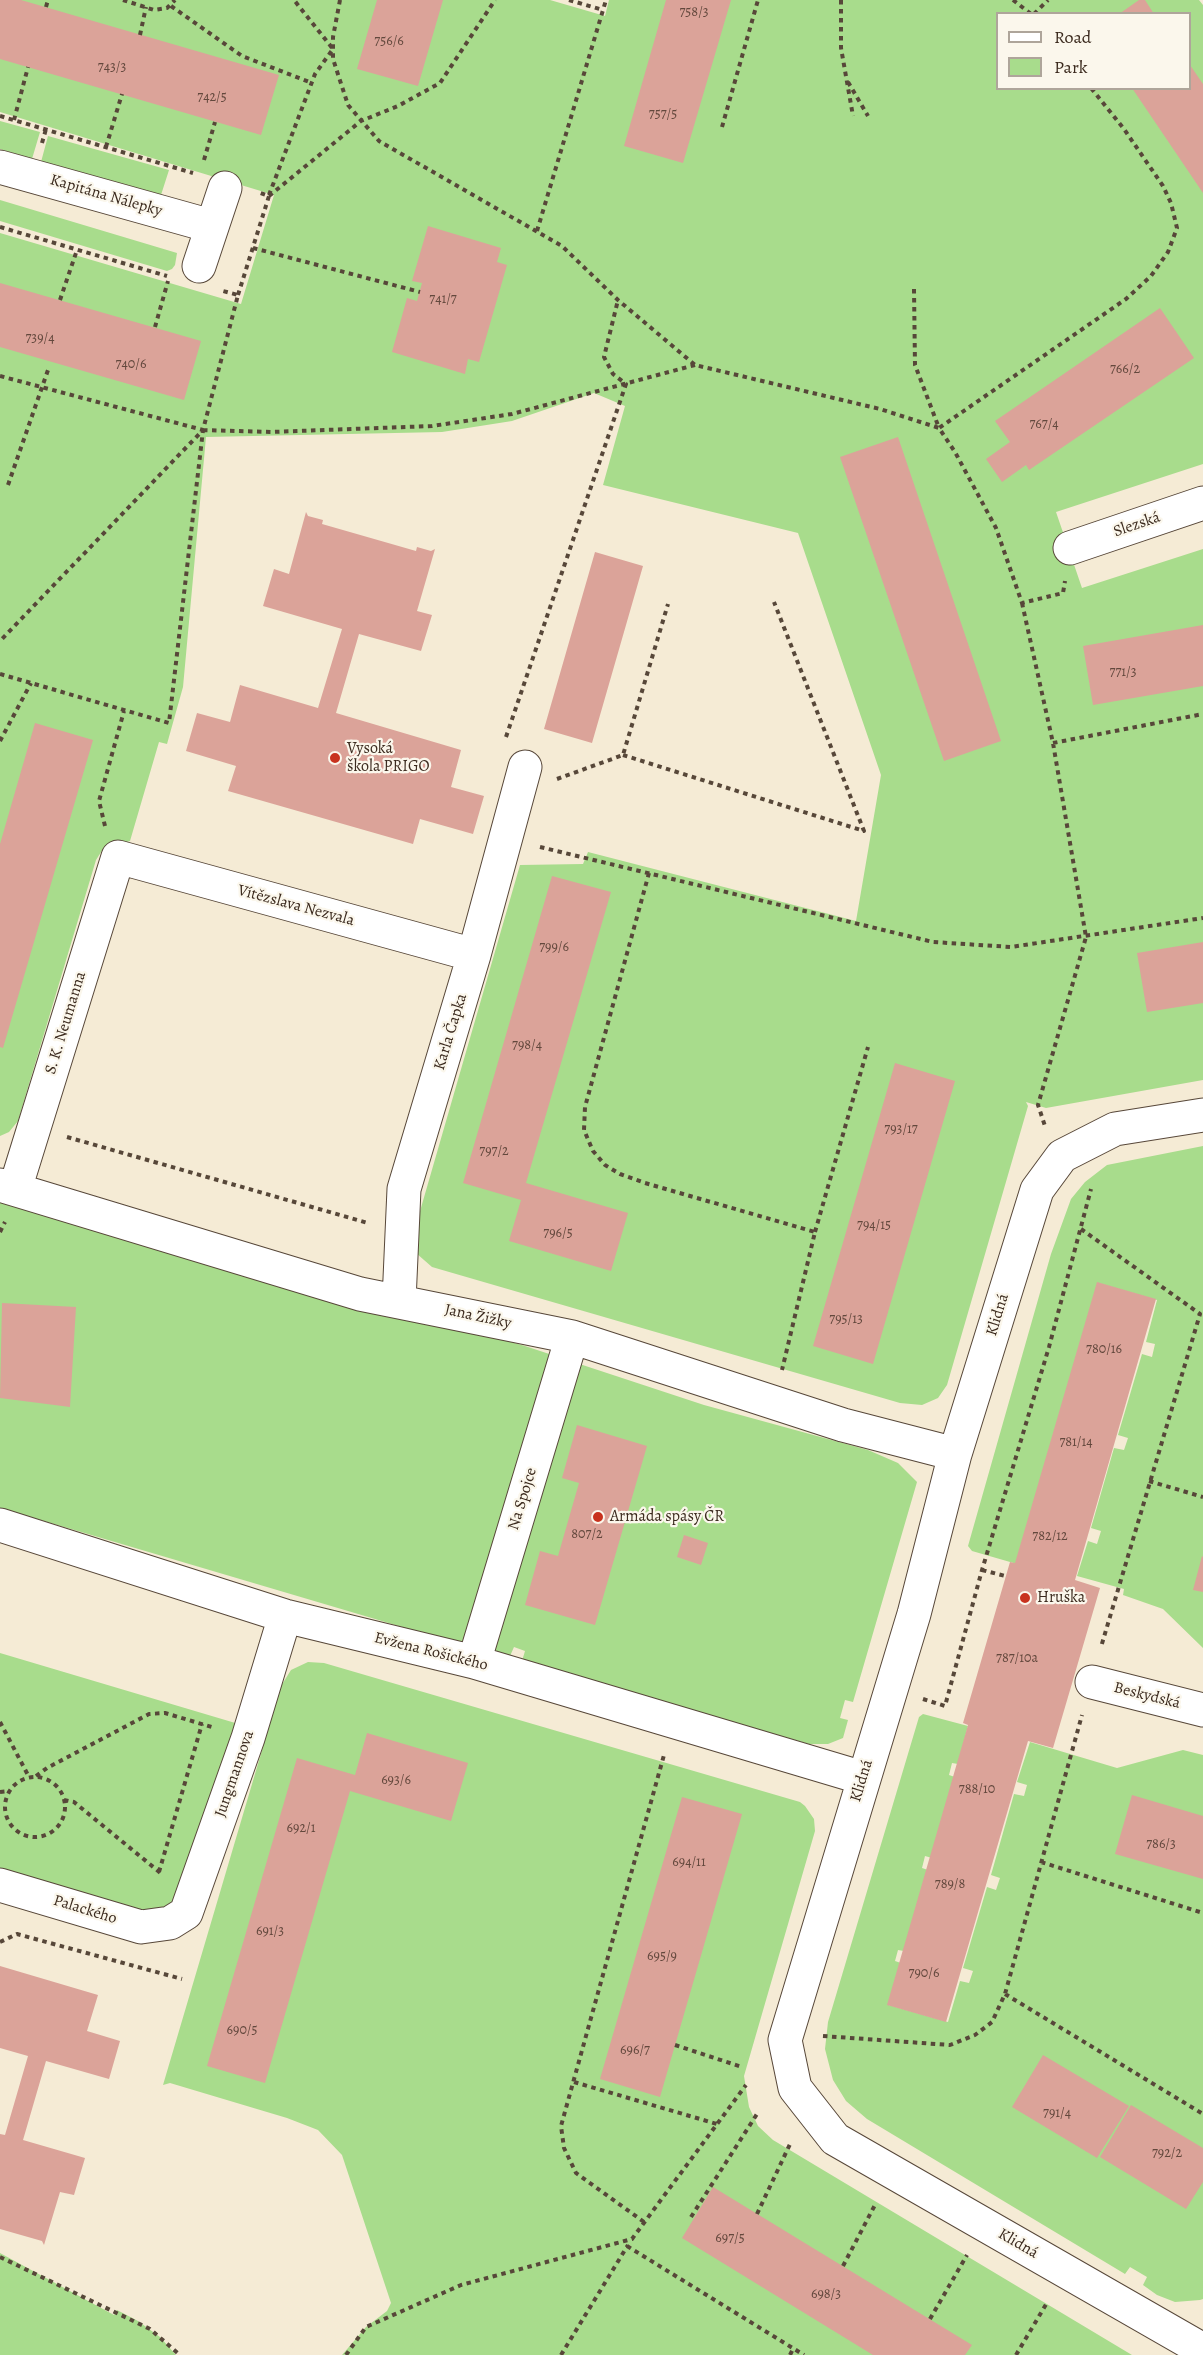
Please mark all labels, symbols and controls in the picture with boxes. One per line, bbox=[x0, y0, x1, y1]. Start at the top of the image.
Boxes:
house number: 758/3 bbox=[679, 5, 709, 21]
legend bbox=[996, 12, 1191, 90]
text: Road bbox=[1054, 25, 1091, 49]
house number: 756/6 bbox=[374, 34, 404, 50]
text: Park bbox=[1054, 55, 1088, 79]
house number: 743/3 bbox=[98, 60, 126, 76]
house number: 742/5 bbox=[197, 90, 227, 106]
house number: 757/5 bbox=[649, 107, 677, 123]
street label: Kapitána Nálepky bbox=[48, 171, 164, 221]
house number: 741/7 bbox=[429, 292, 457, 308]
house number: 739/4 bbox=[25, 331, 55, 347]
house number: 740/6 bbox=[116, 357, 146, 373]
house number: 766/2 bbox=[1110, 362, 1140, 378]
house number: 767/4 bbox=[1029, 417, 1059, 433]
street label: Slezská bbox=[1111, 508, 1163, 542]
house number: 771/3 bbox=[1110, 665, 1136, 681]
place label: Vysoká škola PRIGO bbox=[347, 739, 430, 777]
marker: Vysoká škola PRIGO bbox=[328, 751, 342, 765]
street label: Vítězslava Nezvala bbox=[236, 881, 356, 931]
house number: 799/6 bbox=[539, 940, 569, 956]
street label: S. K. Neumanna bbox=[41, 969, 91, 1077]
street label: Karla Čapka bbox=[430, 991, 472, 1073]
house number: 798/4 bbox=[512, 1038, 542, 1054]
house number: 793/17 bbox=[884, 1122, 918, 1138]
house number: 797/2 bbox=[479, 1144, 509, 1160]
house number: 794/15 bbox=[857, 1218, 891, 1234]
house number: 796/5 bbox=[543, 1226, 573, 1242]
street label: Klidná bbox=[982, 1291, 1014, 1339]
street label: Jana Žižky bbox=[443, 1301, 513, 1333]
house number: 795/13 bbox=[829, 1312, 863, 1328]
house number: 780/16 bbox=[1086, 1342, 1122, 1358]
house number: 781/14 bbox=[1059, 1435, 1093, 1451]
street label: Na Spojce bbox=[504, 1465, 542, 1533]
place label: Armáda spásy ČR bbox=[610, 1507, 724, 1527]
marker: Armáda spásy ČR bbox=[591, 1510, 605, 1524]
house number: 807/2 bbox=[571, 1527, 603, 1543]
house number: 782/12 bbox=[1032, 1529, 1068, 1545]
place label: Hruška bbox=[1037, 1588, 1085, 1608]
marker: Hruška bbox=[1018, 1591, 1032, 1605]
street label: Evžena Rošického bbox=[372, 1629, 490, 1675]
house number: 787/10a bbox=[996, 1651, 1038, 1667]
street label: Beskydská bbox=[1112, 1678, 1182, 1714]
street label: Jungmannova bbox=[211, 1728, 259, 1820]
street label: Klidná bbox=[846, 1757, 878, 1805]
house number: 693/6 bbox=[381, 1773, 411, 1789]
house number: 788/10 bbox=[959, 1782, 995, 1798]
house number: 692/1 bbox=[287, 1821, 315, 1837]
house number: 786/3 bbox=[1146, 1837, 1176, 1853]
house number: 694/11 bbox=[672, 1855, 706, 1871]
house number: 789/8 bbox=[935, 1877, 965, 1893]
street label: Palackého bbox=[51, 1891, 119, 1929]
house number: 691/3 bbox=[256, 1924, 284, 1940]
house number: 695/9 bbox=[647, 1949, 677, 1965]
house number: 790/6 bbox=[909, 1966, 939, 1982]
house number: 690/5 bbox=[227, 2023, 257, 2039]
house number: 696/7 bbox=[620, 2043, 650, 2059]
house number: 791/4 bbox=[1043, 2106, 1071, 2122]
house number: 792/2 bbox=[1152, 2146, 1182, 2162]
street label: Klidná bbox=[994, 2225, 1042, 2263]
house number: 697/5 bbox=[715, 2231, 745, 2247]
house number: 698/3 bbox=[811, 2287, 841, 2303]

